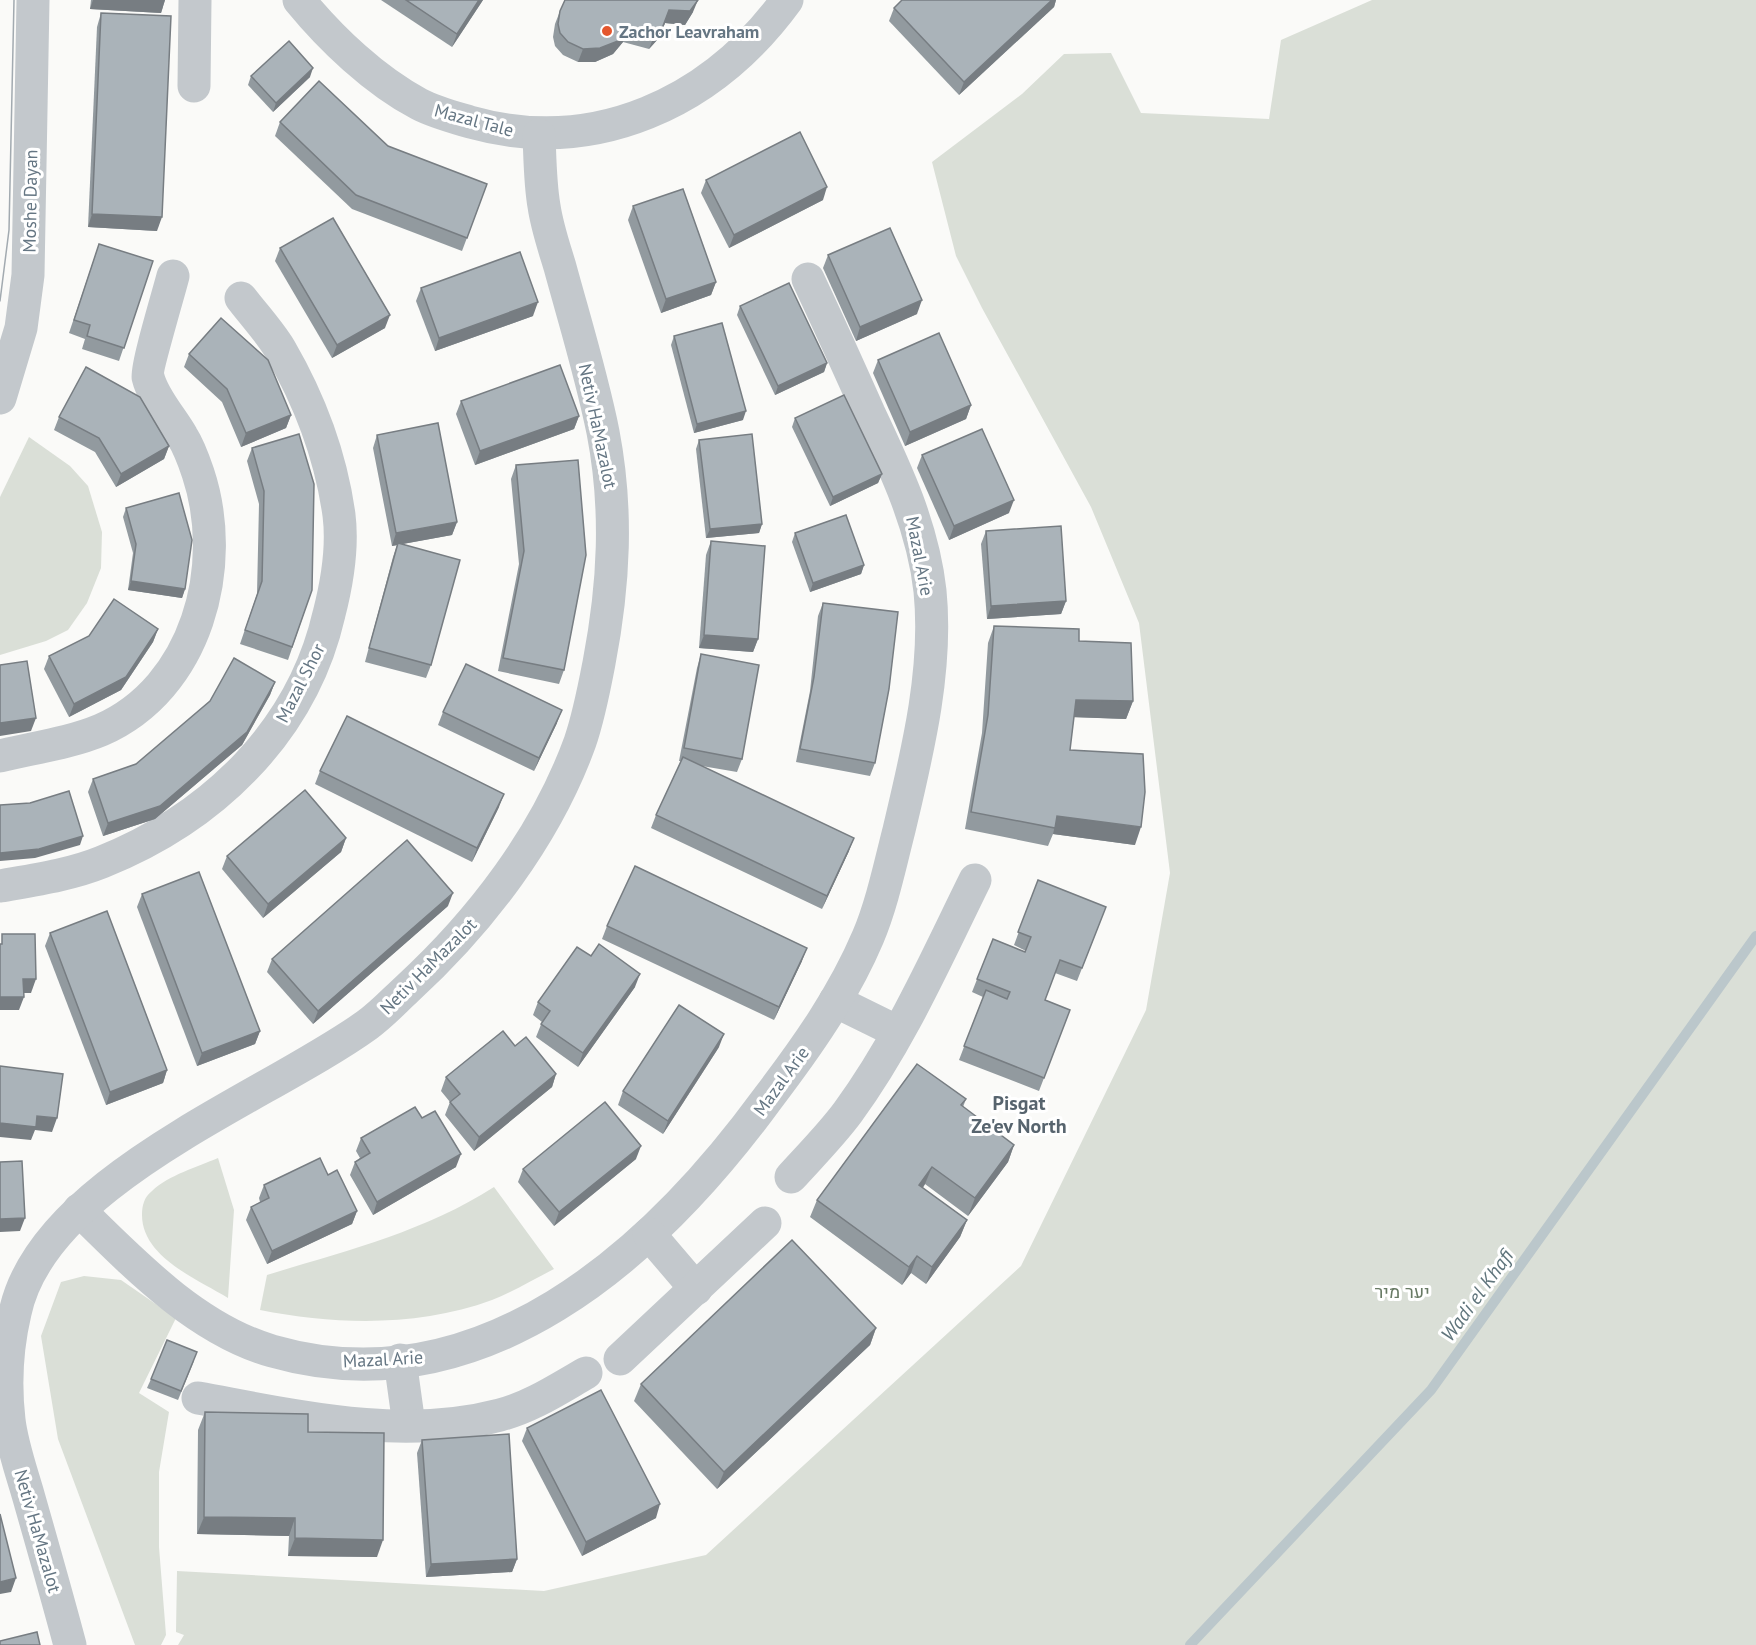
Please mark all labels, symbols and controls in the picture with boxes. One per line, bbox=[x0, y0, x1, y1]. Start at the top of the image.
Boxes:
place label: Zachor Leavraham bbox=[619, 20, 759, 43]
marker: Zachor Leavraham bbox=[600, 24, 614, 38]
street label: Mazal Tale bbox=[432, 98, 516, 142]
street label: Moshe Dayan bbox=[18, 149, 42, 253]
street label: Netiv HaMazalot bbox=[574, 361, 622, 491]
street label: Mazal Arie bbox=[901, 514, 939, 598]
street label: Mazal Shor bbox=[270, 640, 330, 726]
street label: Netiv HaMazalot bbox=[375, 913, 481, 1019]
street label: Mazal Arie bbox=[748, 1042, 814, 1120]
district label: Pisgat Ze'ev North bbox=[971, 1090, 1067, 1139]
water label: Wadi el Khafi bbox=[1435, 1243, 1520, 1346]
park label: יער מיר bbox=[1374, 1280, 1430, 1303]
street label: Mazal Arie bbox=[342, 1345, 424, 1373]
street label: Netiv HaMazalot bbox=[9, 1467, 67, 1595]

